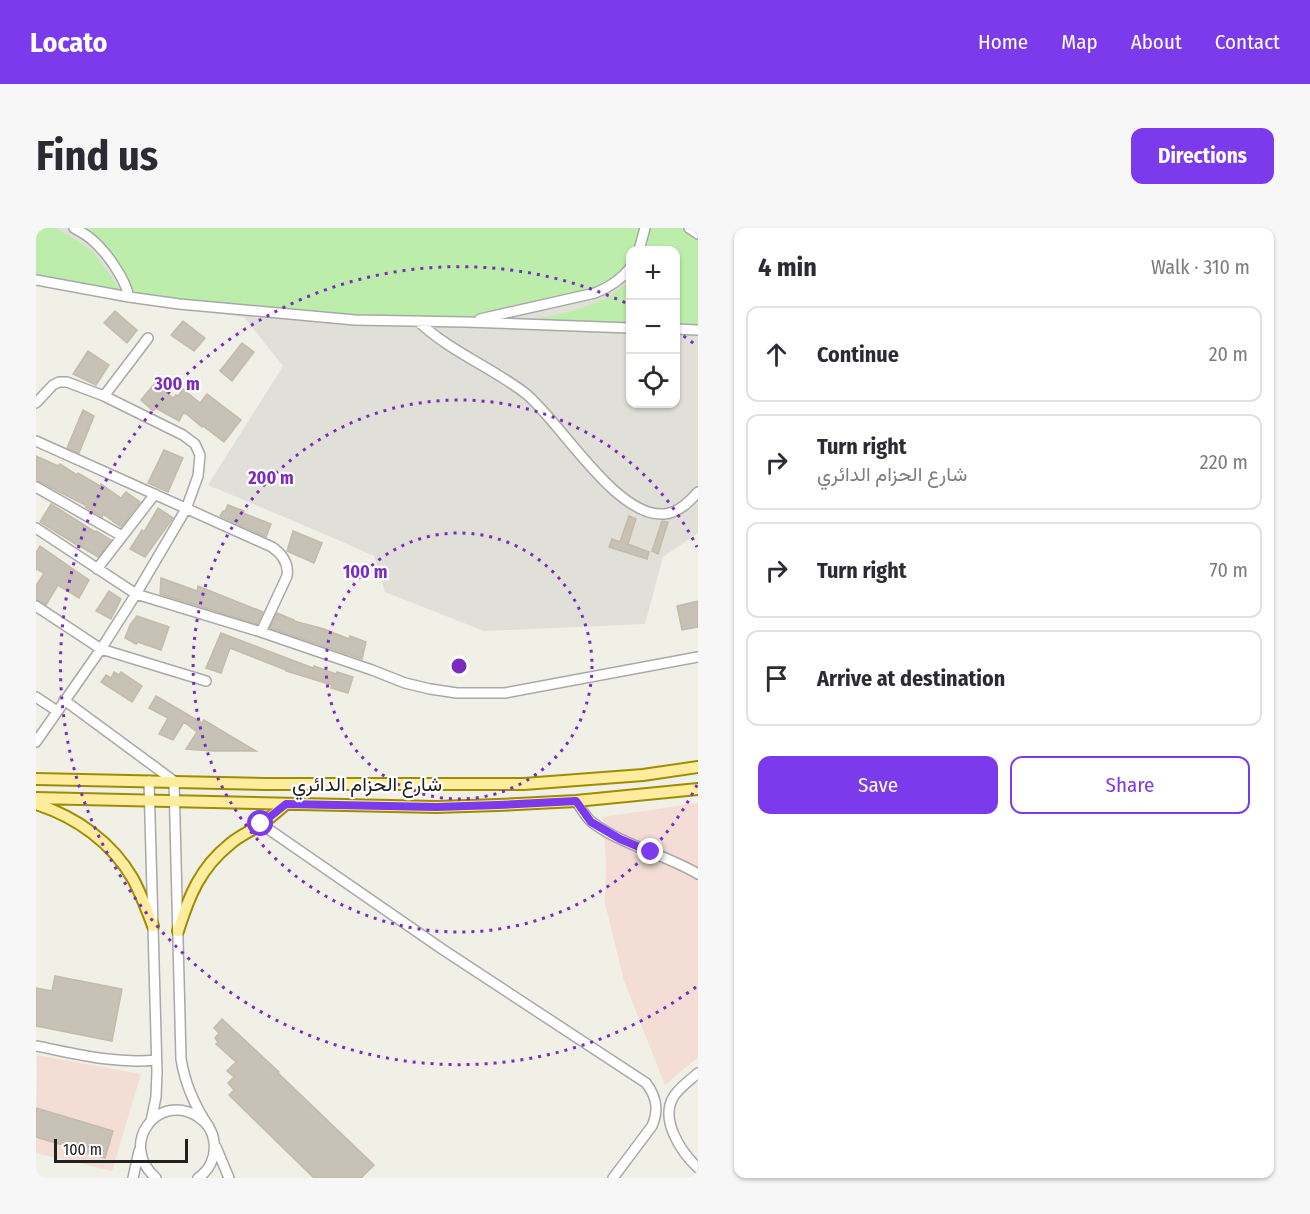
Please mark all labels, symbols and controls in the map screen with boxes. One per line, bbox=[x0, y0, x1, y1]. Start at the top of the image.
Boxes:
text: Locato bbox=[30, 26, 108, 59]
text: Home bbox=[978, 29, 1028, 55]
text: Map bbox=[1061, 29, 1098, 55]
text: About bbox=[1131, 29, 1182, 55]
text: Contact bbox=[1215, 29, 1280, 55]
button: Directions bbox=[1131, 128, 1274, 184]
text: Find us bbox=[36, 131, 158, 181]
map controls bbox=[626, 246, 680, 408]
button: + bbox=[626, 246, 680, 300]
text: 4 min bbox=[758, 252, 817, 283]
text: Walk · 310 m bbox=[1151, 255, 1250, 279]
button: − bbox=[626, 300, 680, 354]
icon: ahead bbox=[760, 338, 793, 371]
text: Continue bbox=[817, 341, 899, 368]
text: 20 m bbox=[1209, 342, 1248, 366]
button: locate bbox=[626, 354, 680, 408]
text: 300 m bbox=[153, 373, 200, 395]
text: Turn right bbox=[817, 433, 906, 460]
icon: right bbox=[760, 446, 793, 479]
text: 220 m bbox=[1200, 450, 1248, 474]
text: شارع الحزام الدائري bbox=[817, 462, 967, 486]
text: 200 m bbox=[247, 467, 294, 489]
icon: right bbox=[760, 554, 793, 587]
text: Turn right bbox=[817, 557, 906, 584]
text: 70 m bbox=[1210, 558, 1248, 582]
text: 100 m bbox=[343, 561, 387, 583]
centre of rings bbox=[449, 656, 469, 676]
icon: arrive bbox=[760, 662, 793, 695]
text: Arrive at destination bbox=[817, 665, 1005, 692]
button: Save bbox=[758, 756, 998, 814]
button: Share bbox=[1010, 756, 1250, 814]
street label: شارع الحزام الدائري bbox=[292, 772, 442, 801]
route start bbox=[247, 810, 273, 836]
route end bbox=[637, 838, 663, 864]
scale bar bbox=[54, 1136, 188, 1164]
text: 100 m bbox=[63, 1140, 102, 1159]

